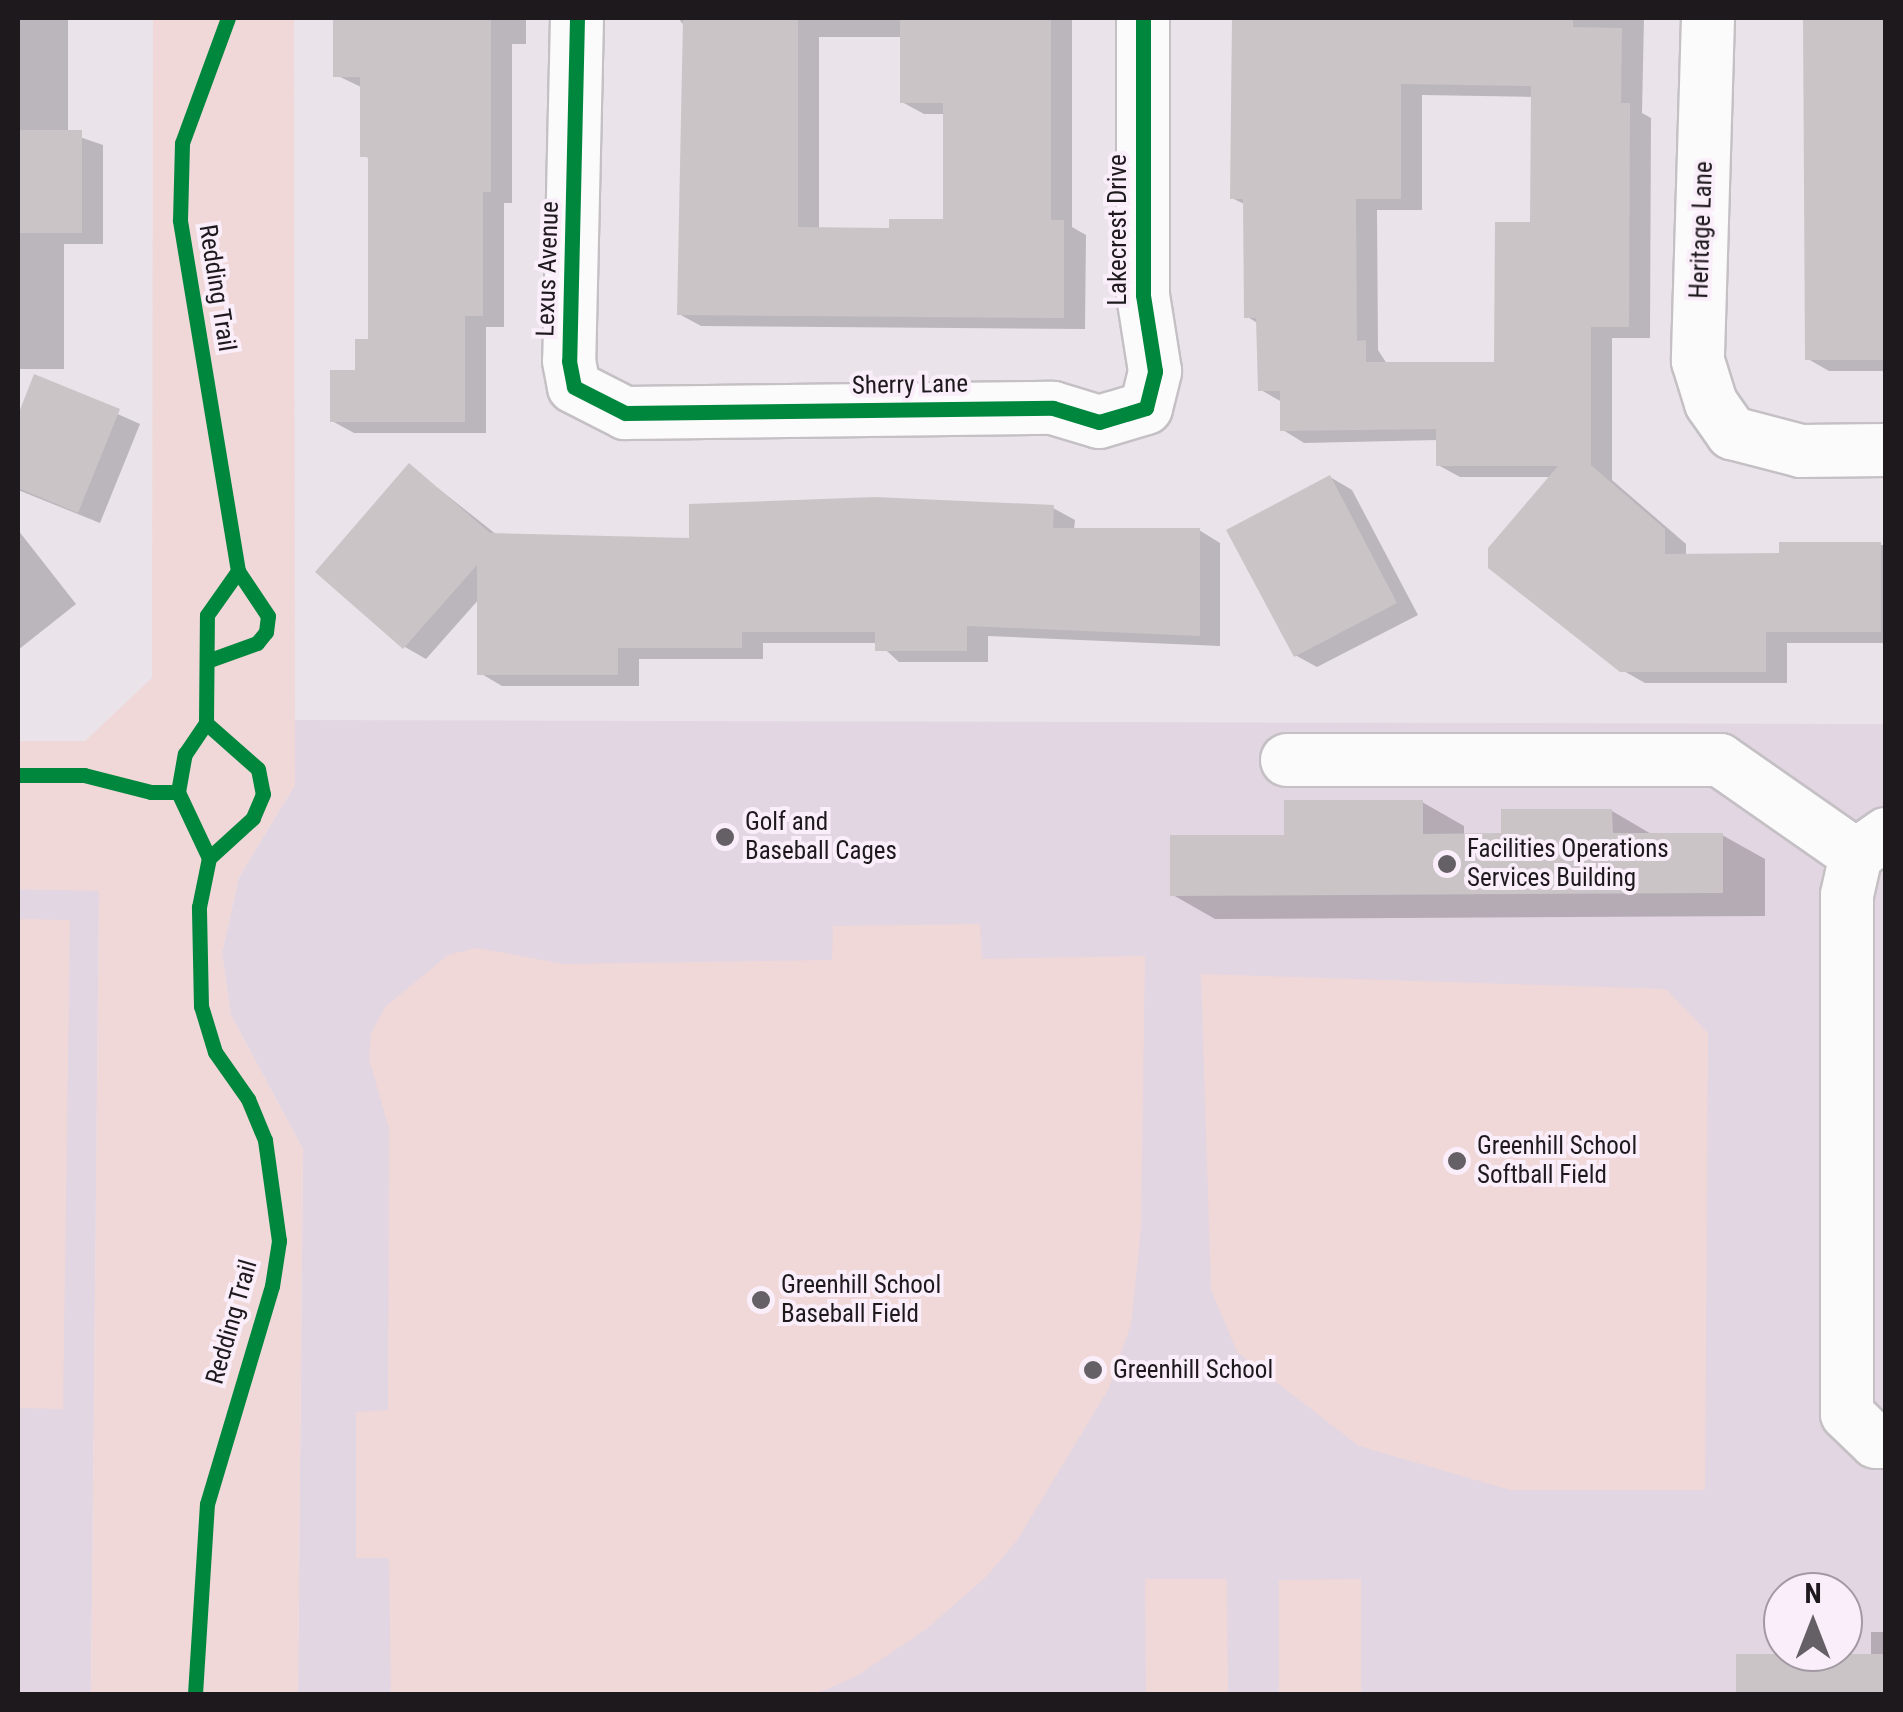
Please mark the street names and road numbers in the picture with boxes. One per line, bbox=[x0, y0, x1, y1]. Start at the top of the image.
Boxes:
street label: Lakecrest Drive bbox=[1103, 154, 1133, 306]
street label: Heritage Lane bbox=[1685, 161, 1719, 299]
street label: Lexus Avenue bbox=[531, 201, 565, 337]
street label: Redding Trail bbox=[192, 222, 242, 354]
street label: Sherry Lane bbox=[852, 369, 968, 401]
street label: Redding Trail bbox=[200, 1256, 264, 1388]

